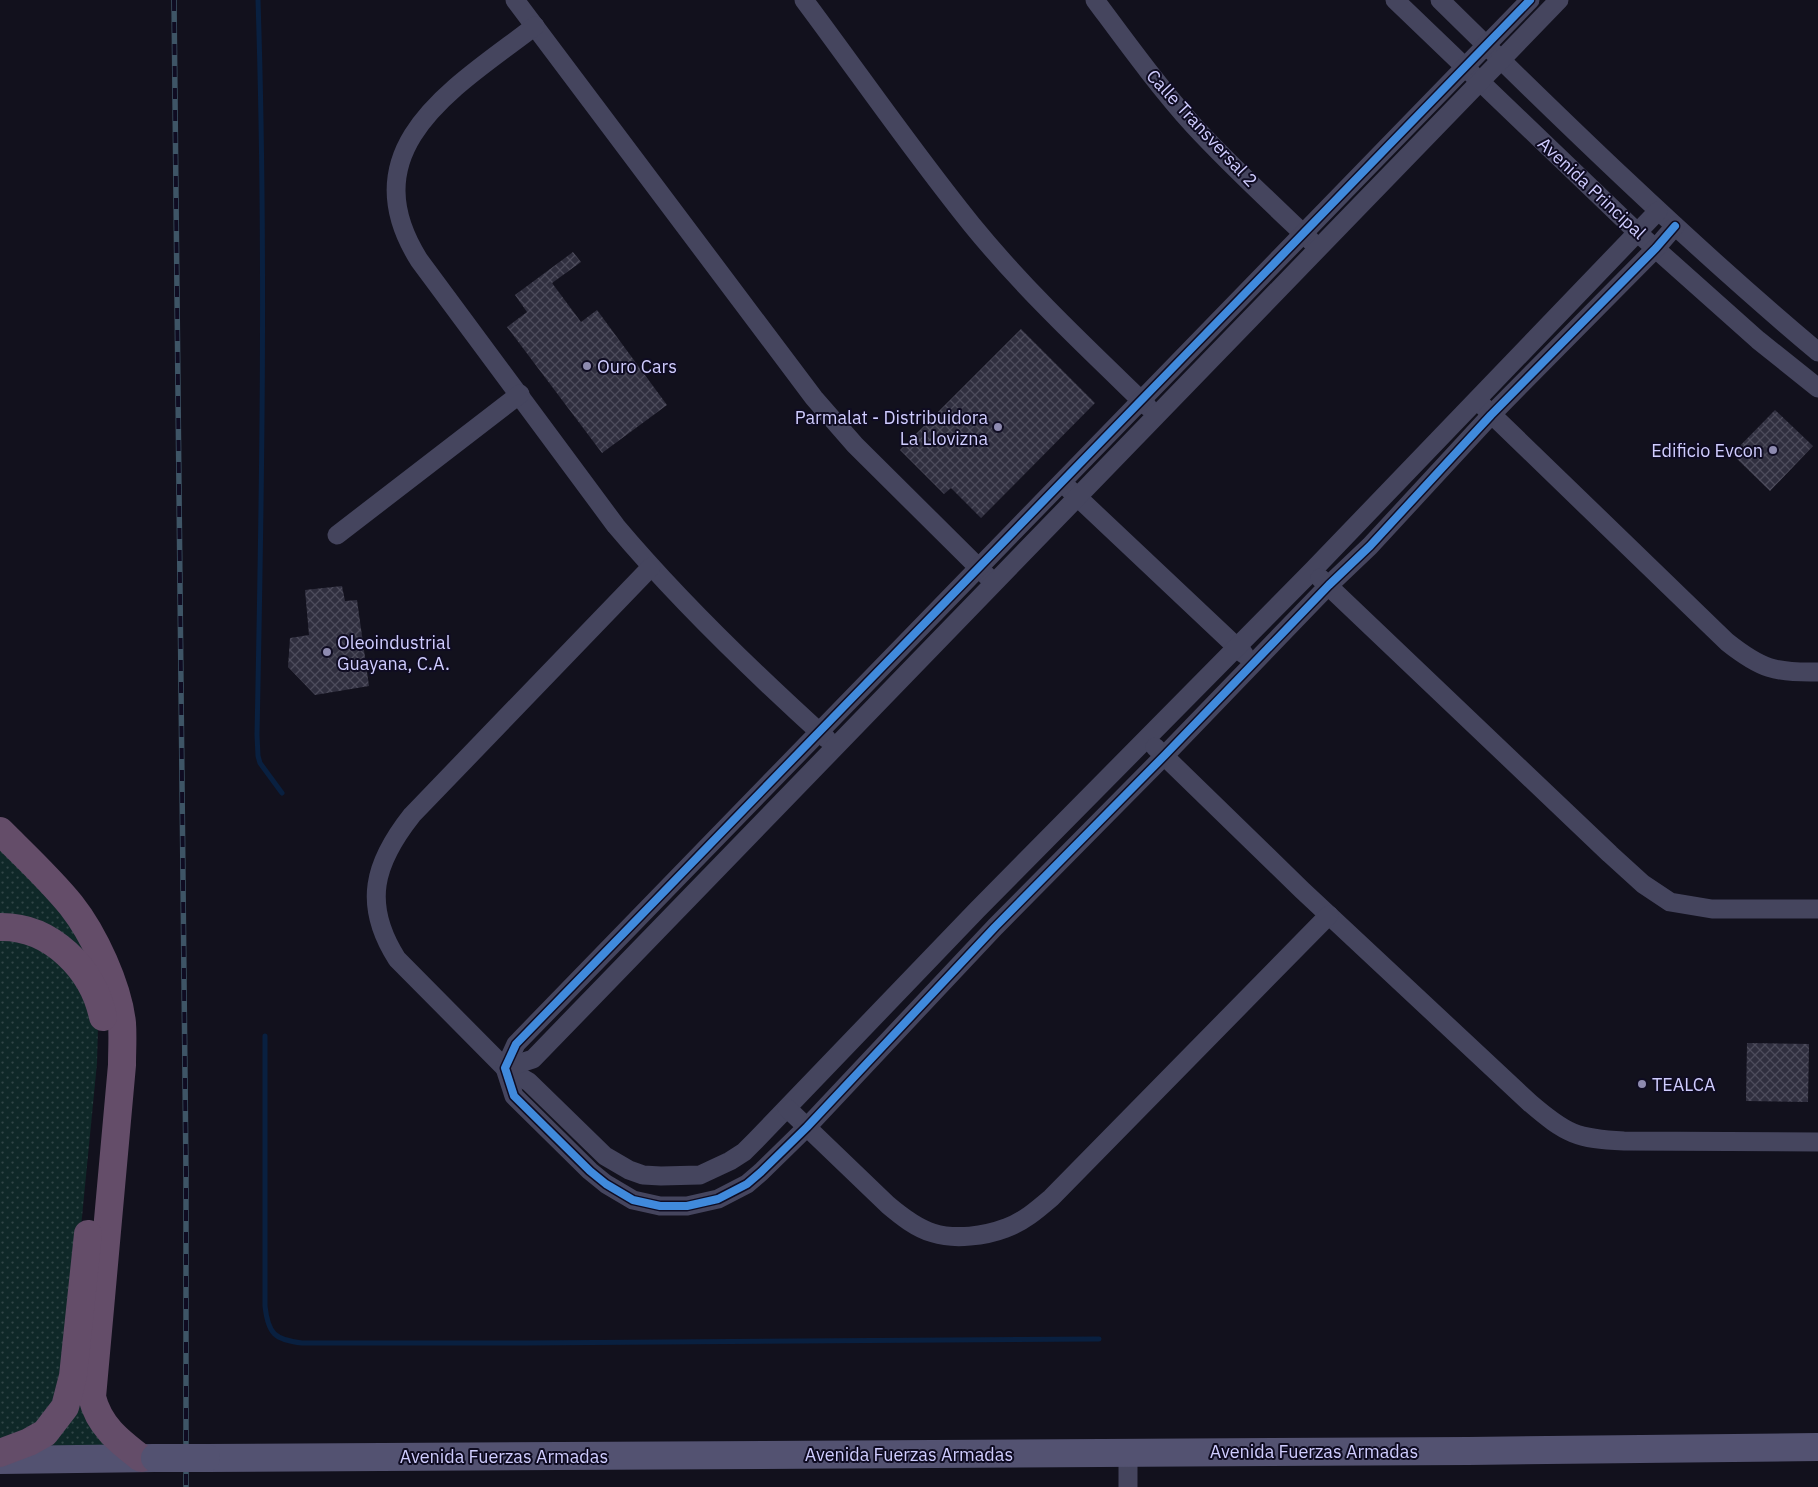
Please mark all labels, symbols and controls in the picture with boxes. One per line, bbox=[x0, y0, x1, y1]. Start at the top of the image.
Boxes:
street label: Calle Transversal 2 bbox=[1142, 64, 1262, 192]
street label: Avenida Principal bbox=[1533, 132, 1651, 244]
place label: Ouro Cars bbox=[597, 355, 677, 378]
marker: Ouro Cars bbox=[581, 360, 593, 372]
place label: Parmalat - Distribuidora La Llovizna bbox=[795, 406, 988, 450]
marker: Parmalat - Distribuidora La Llovizna bbox=[992, 421, 1004, 433]
place label: Edificio Evcon bbox=[1651, 439, 1763, 462]
marker: Edificio Evcon bbox=[1767, 444, 1779, 456]
place label: Oleoindustrial Guayana, C.A. bbox=[337, 631, 451, 675]
marker: Oleoindustrial Guayana, C.A. bbox=[321, 646, 333, 658]
place label: TEALCA bbox=[1652, 1073, 1716, 1096]
marker: TEALCA bbox=[1636, 1078, 1648, 1090]
street label: Avenida Fuerzas Armadas bbox=[1210, 1440, 1418, 1463]
street label: Avenida Fuerzas Armadas bbox=[805, 1443, 1013, 1466]
street label: Avenida Fuerzas Armadas bbox=[400, 1445, 608, 1468]

